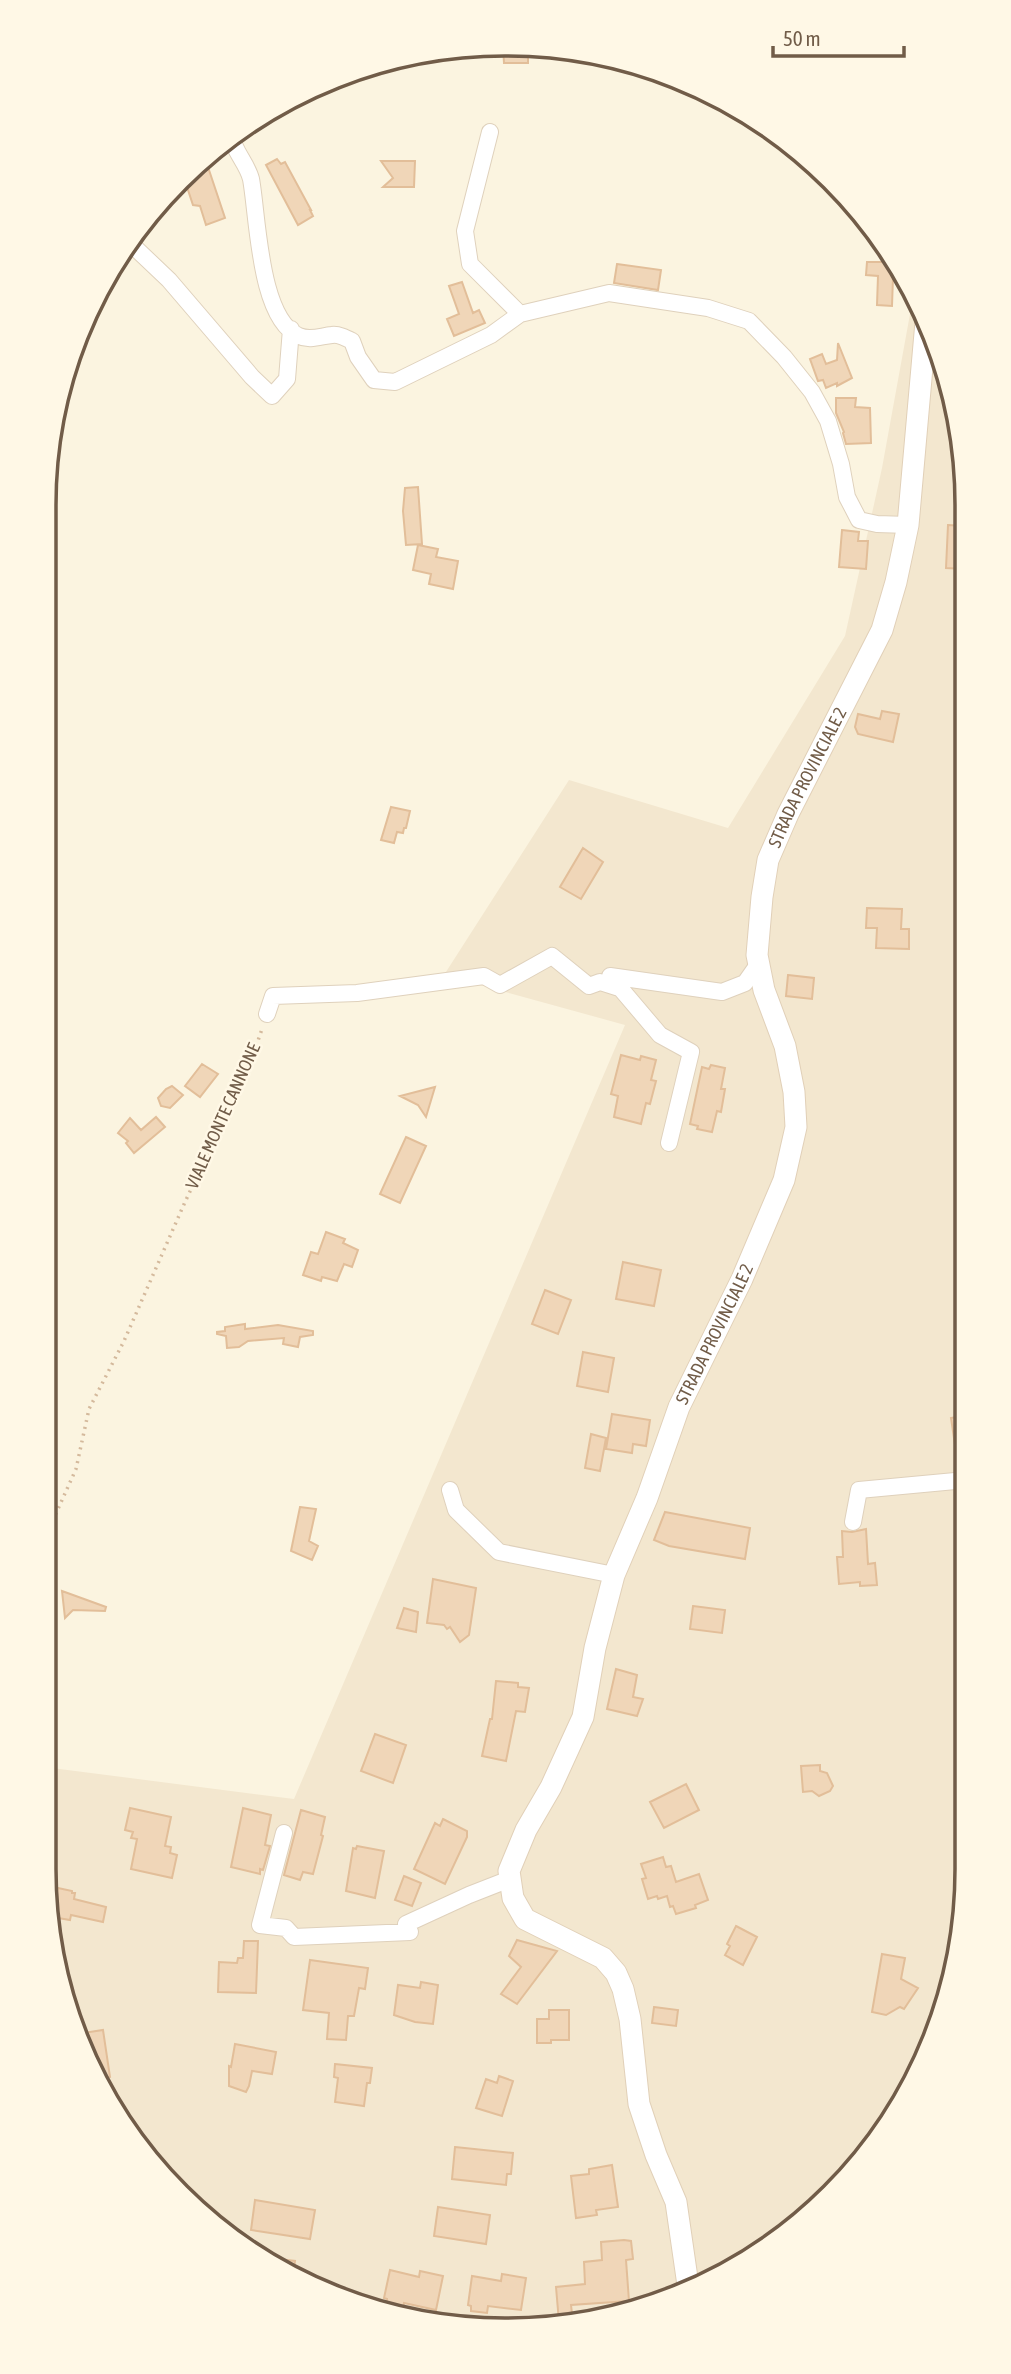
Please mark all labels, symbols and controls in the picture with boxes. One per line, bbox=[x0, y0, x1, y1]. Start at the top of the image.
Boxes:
scale bar bbox=[773, 14, 904, 58]
text: 50 m bbox=[783, 26, 821, 50]
street label: STRADA PROVINCIALE 2 bbox=[764, 704, 851, 851]
street label: VIALE MONTE CANNONE bbox=[181, 1039, 264, 1192]
street label: STRADA PROVINCIALE 2 bbox=[671, 1261, 757, 1408]

